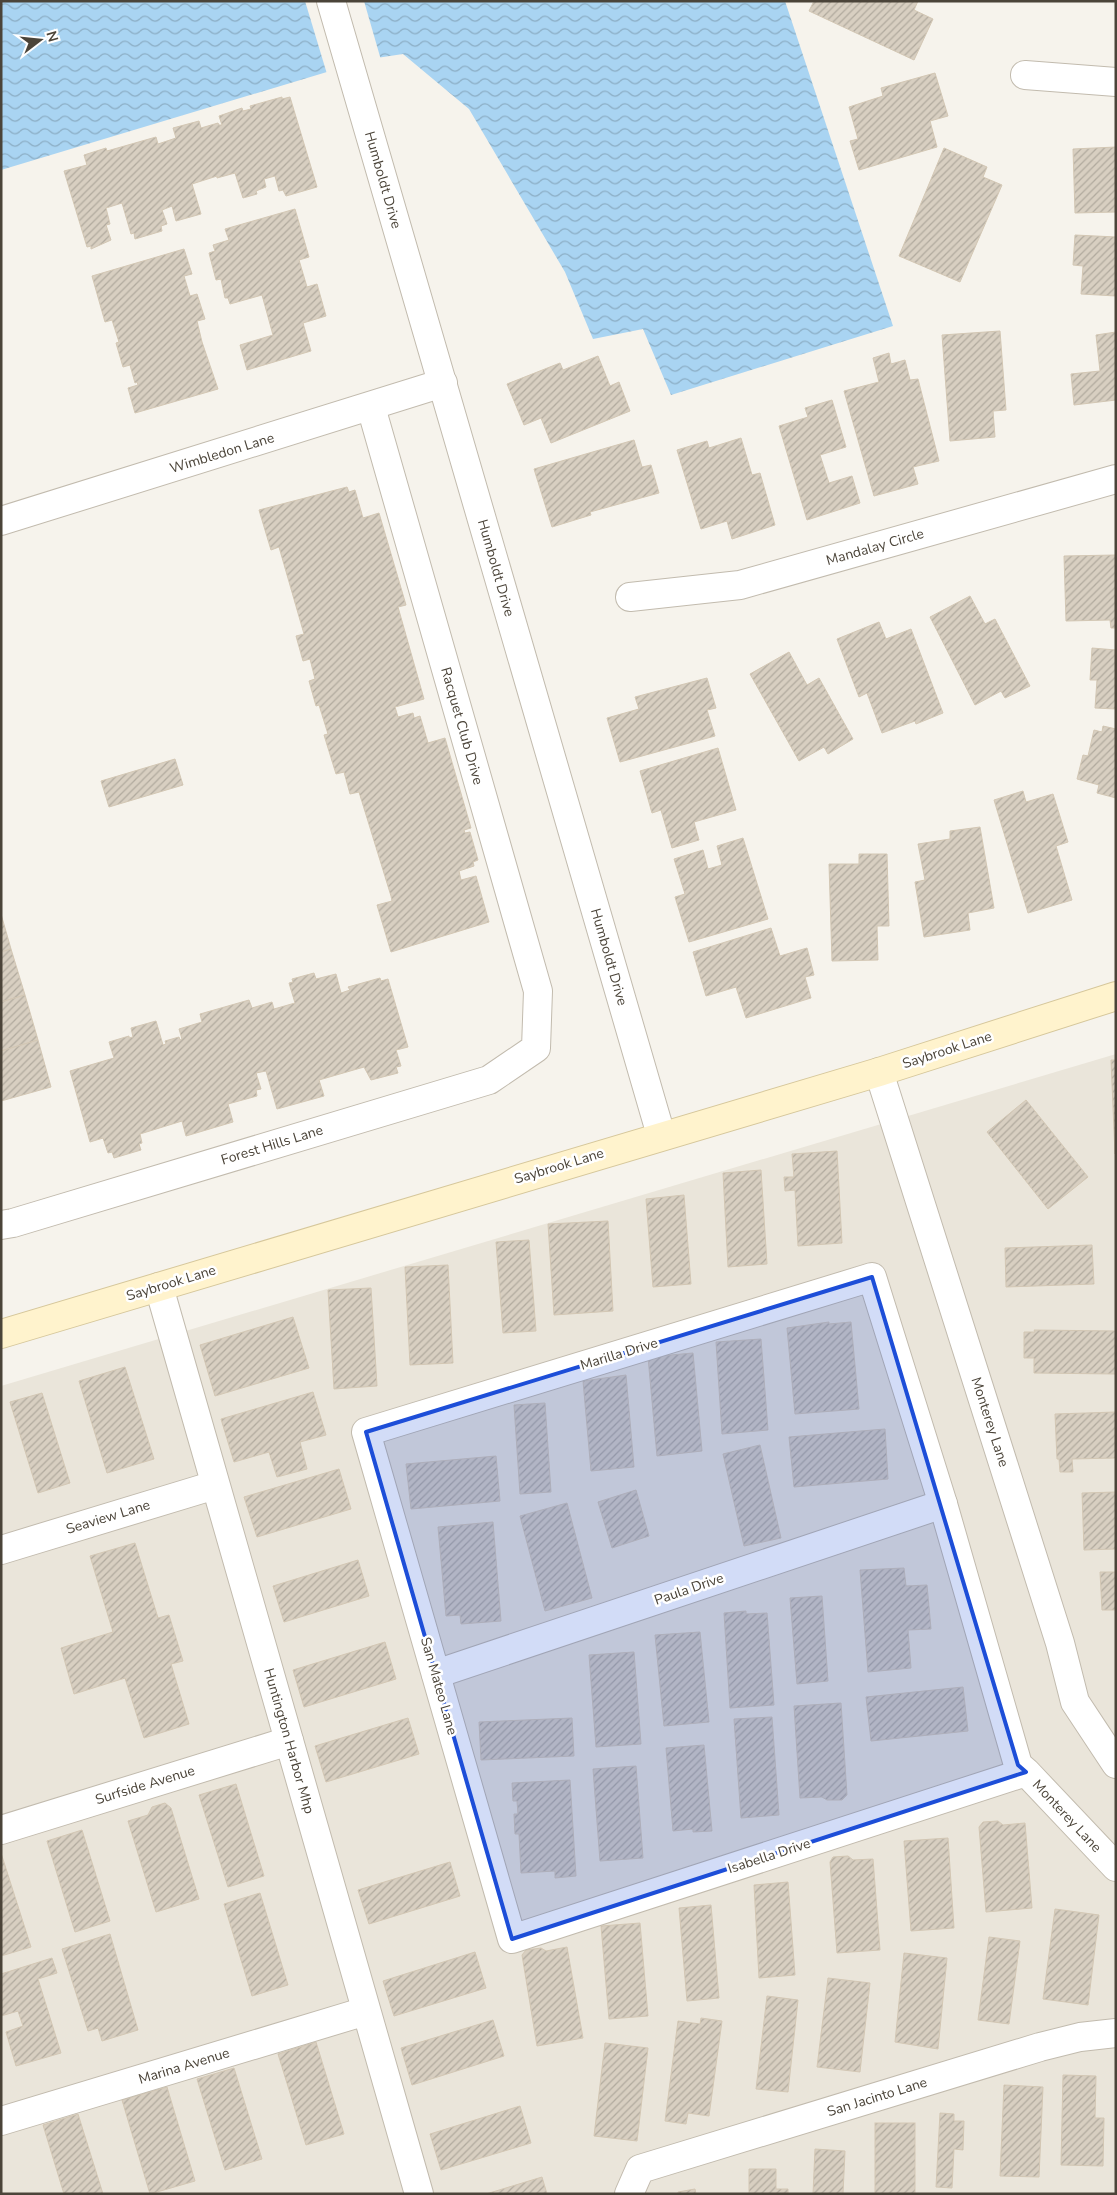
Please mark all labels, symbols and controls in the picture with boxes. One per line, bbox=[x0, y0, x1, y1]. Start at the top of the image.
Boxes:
north arrow bbox=[15, 15, 65, 65]
text: N bbox=[41, 29, 63, 44]
street label: Humboldt Drive bbox=[360, 129, 406, 231]
street label: Wimbledon Lane bbox=[167, 428, 277, 478]
street label: Humboldt Drive bbox=[473, 517, 519, 619]
street label: Mandalay Circle bbox=[824, 524, 926, 570]
street label: Racquet Club Drive bbox=[436, 665, 488, 787]
street label: Humboldt Drive bbox=[586, 906, 632, 1008]
street label: Saybrook Lane bbox=[900, 1027, 994, 1073]
street label: Forest Hills Lane bbox=[219, 1120, 325, 1170]
street label: Saybrook Lane bbox=[512, 1143, 606, 1189]
street label: Saybrook Lane bbox=[124, 1260, 218, 1306]
street label: Marilla Drive bbox=[578, 1333, 660, 1375]
street label: Monterey Lane bbox=[967, 1375, 1013, 1469]
street label: Seaview Lane bbox=[64, 1495, 152, 1539]
street label: Paula Drive bbox=[652, 1568, 726, 1610]
street label: San Mateo Lane bbox=[416, 1635, 462, 1737]
street label: Huntington Harbor Mhp bbox=[259, 1666, 319, 1816]
street label: Surfside Avenue bbox=[93, 1761, 197, 1809]
street label: Monterey Lane bbox=[1028, 1775, 1106, 1857]
street label: Isabella Drive bbox=[725, 1834, 813, 1878]
street label: Marina Avenue bbox=[136, 2043, 232, 2089]
street label: San Jacinto Lane bbox=[825, 2073, 929, 2121]

